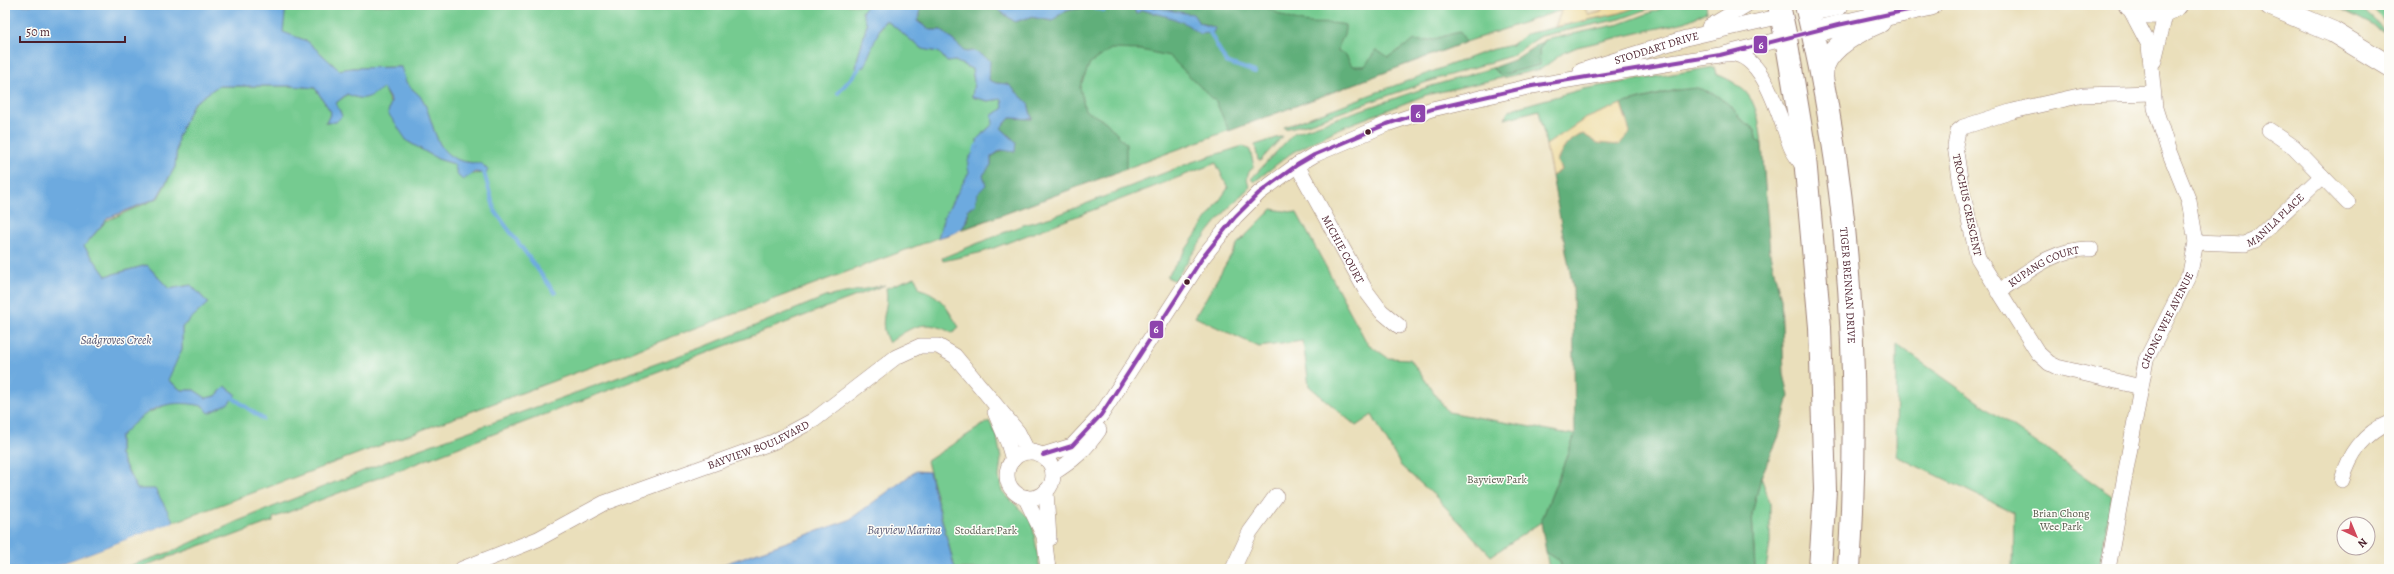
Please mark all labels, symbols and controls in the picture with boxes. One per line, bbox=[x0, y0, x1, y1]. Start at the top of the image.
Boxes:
scale bar bbox=[20, 18, 125, 44]
text: 50 m bbox=[26, 24, 50, 40]
street label: STODDART DRIVE bbox=[1612, 28, 1700, 68]
line badge: 6 bbox=[1753, 35, 1768, 54]
text: 6 bbox=[1758, 38, 1764, 53]
line badge: 6 bbox=[1410, 104, 1426, 123]
text: 6 bbox=[1415, 107, 1421, 122]
unlabelled marker bbox=[1363, 127, 1373, 137]
street label: TROCHUS CRESCENT bbox=[1949, 153, 1985, 257]
street label: MANILA PLACE bbox=[2244, 190, 2307, 250]
street label: MICHIE COURT bbox=[1318, 212, 1368, 286]
street label: TIGER BRENNAN DRIVE bbox=[1836, 227, 1860, 344]
street label: KUPANG COURT bbox=[2005, 242, 2080, 290]
street label: CHONG WEE AVENUE bbox=[2137, 269, 2197, 370]
unlabelled marker bbox=[1182, 277, 1192, 287]
line badge: 6 bbox=[1149, 320, 1164, 339]
text: 6 bbox=[1153, 322, 1159, 337]
water label: Sadgroves Creek bbox=[80, 332, 152, 348]
street label: BAYVIEW BOULEVARD bbox=[705, 416, 812, 473]
park label: Bayview Park bbox=[1467, 472, 1527, 487]
park label: Brian Chong Wee Park bbox=[2033, 506, 2090, 534]
north arrow bbox=[2336, 516, 2376, 556]
water label: Bayview Marina bbox=[867, 522, 941, 538]
park label: Stoddart Park bbox=[955, 523, 1018, 538]
text: N bbox=[2355, 535, 2371, 551]

